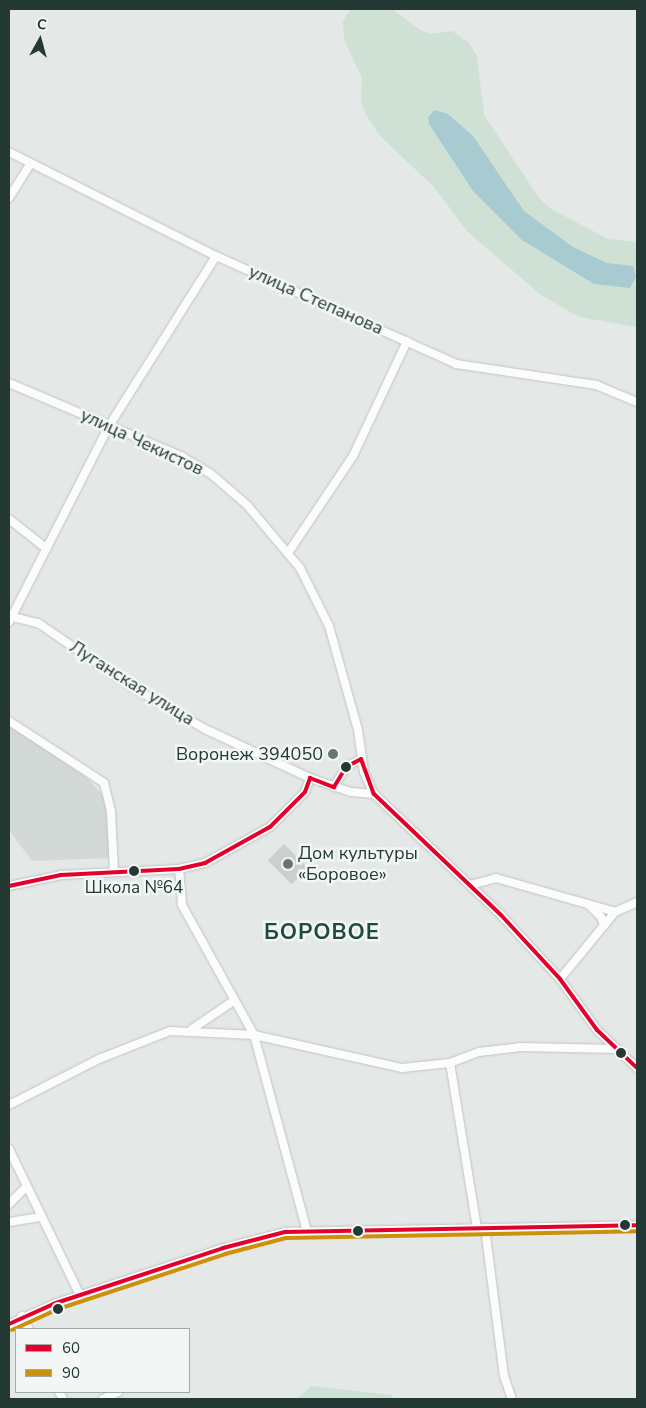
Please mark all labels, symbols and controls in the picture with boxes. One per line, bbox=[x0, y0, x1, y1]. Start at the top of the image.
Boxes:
north arrow bbox=[15, 15, 65, 65]
text: С bbox=[36, 15, 48, 35]
street label: улица Степанова bbox=[245, 261, 387, 339]
street label: улица Чекистов bbox=[77, 404, 207, 480]
street label: Луганская улица bbox=[66, 636, 198, 730]
place label: Воронеж 394050 bbox=[176, 743, 323, 765]
marker: Воронеж 394050 bbox=[327, 748, 339, 760]
unlabelled marker bbox=[341, 762, 351, 772]
place label: Дом культуры «Боровое» bbox=[298, 843, 418, 886]
marker: Дом культуры «Боровое» bbox=[282, 858, 294, 870]
marker: Школа №64 bbox=[129, 866, 139, 876]
place label: Школа №64 bbox=[85, 878, 183, 898]
district label: БОРОВОЕ bbox=[263, 920, 381, 946]
unlabelled marker bbox=[616, 1048, 626, 1058]
unlabelled marker bbox=[620, 1220, 630, 1230]
unlabelled marker bbox=[353, 1226, 363, 1236]
unlabelled marker bbox=[53, 1304, 63, 1314]
legend bbox=[15, 1328, 190, 1393]
text: 60 bbox=[62, 1338, 80, 1358]
text: 90 bbox=[62, 1363, 80, 1383]

